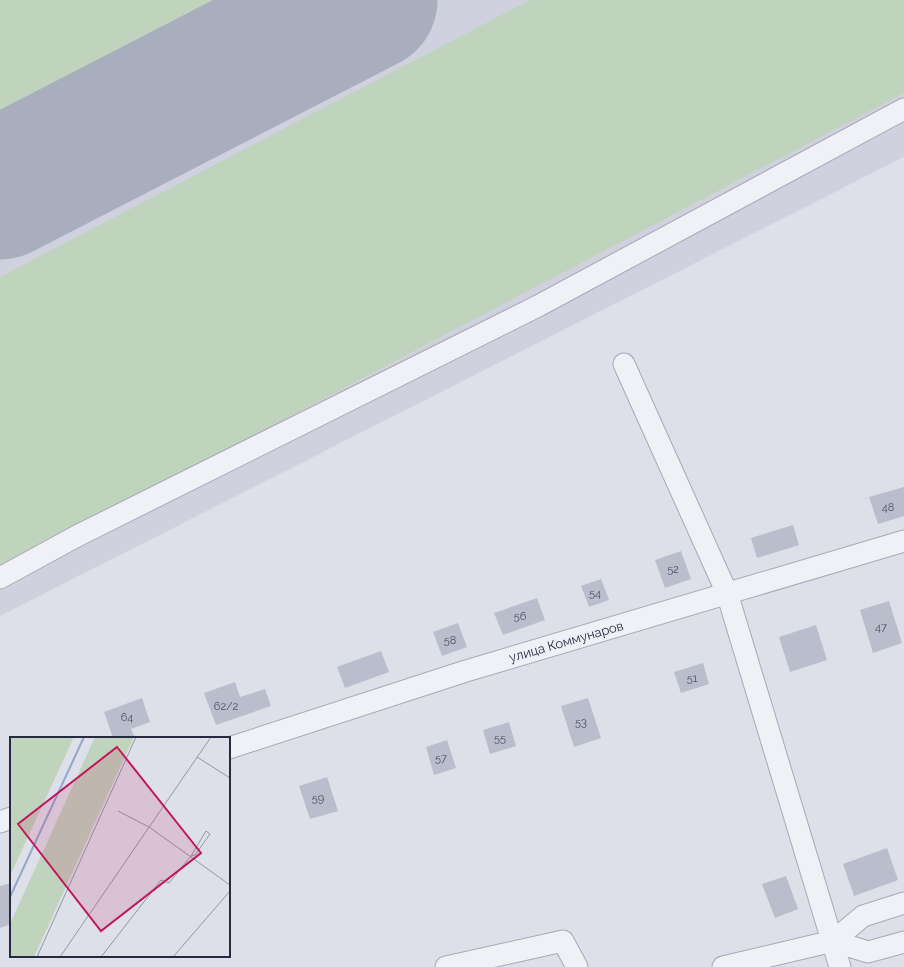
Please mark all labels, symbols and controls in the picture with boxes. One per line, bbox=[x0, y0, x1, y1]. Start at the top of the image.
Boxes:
house number: 48 bbox=[882, 501, 894, 514]
house number: 52 bbox=[667, 563, 679, 576]
house number: 54 bbox=[589, 587, 601, 600]
house number: 56 bbox=[514, 610, 527, 623]
street label: улица Коммунаров bbox=[507, 618, 625, 665]
house number: 47 bbox=[875, 621, 887, 634]
house number: 58 bbox=[444, 634, 456, 647]
house number: 51 bbox=[687, 672, 698, 685]
house number: 62/2 bbox=[214, 700, 239, 713]
house number: 64 bbox=[121, 711, 133, 724]
house number: 53 bbox=[575, 716, 587, 729]
house number: 55 bbox=[494, 732, 506, 745]
inset map bbox=[10, 737, 230, 957]
house number: 57 bbox=[435, 752, 447, 765]
house number: 59 bbox=[312, 792, 324, 805]

